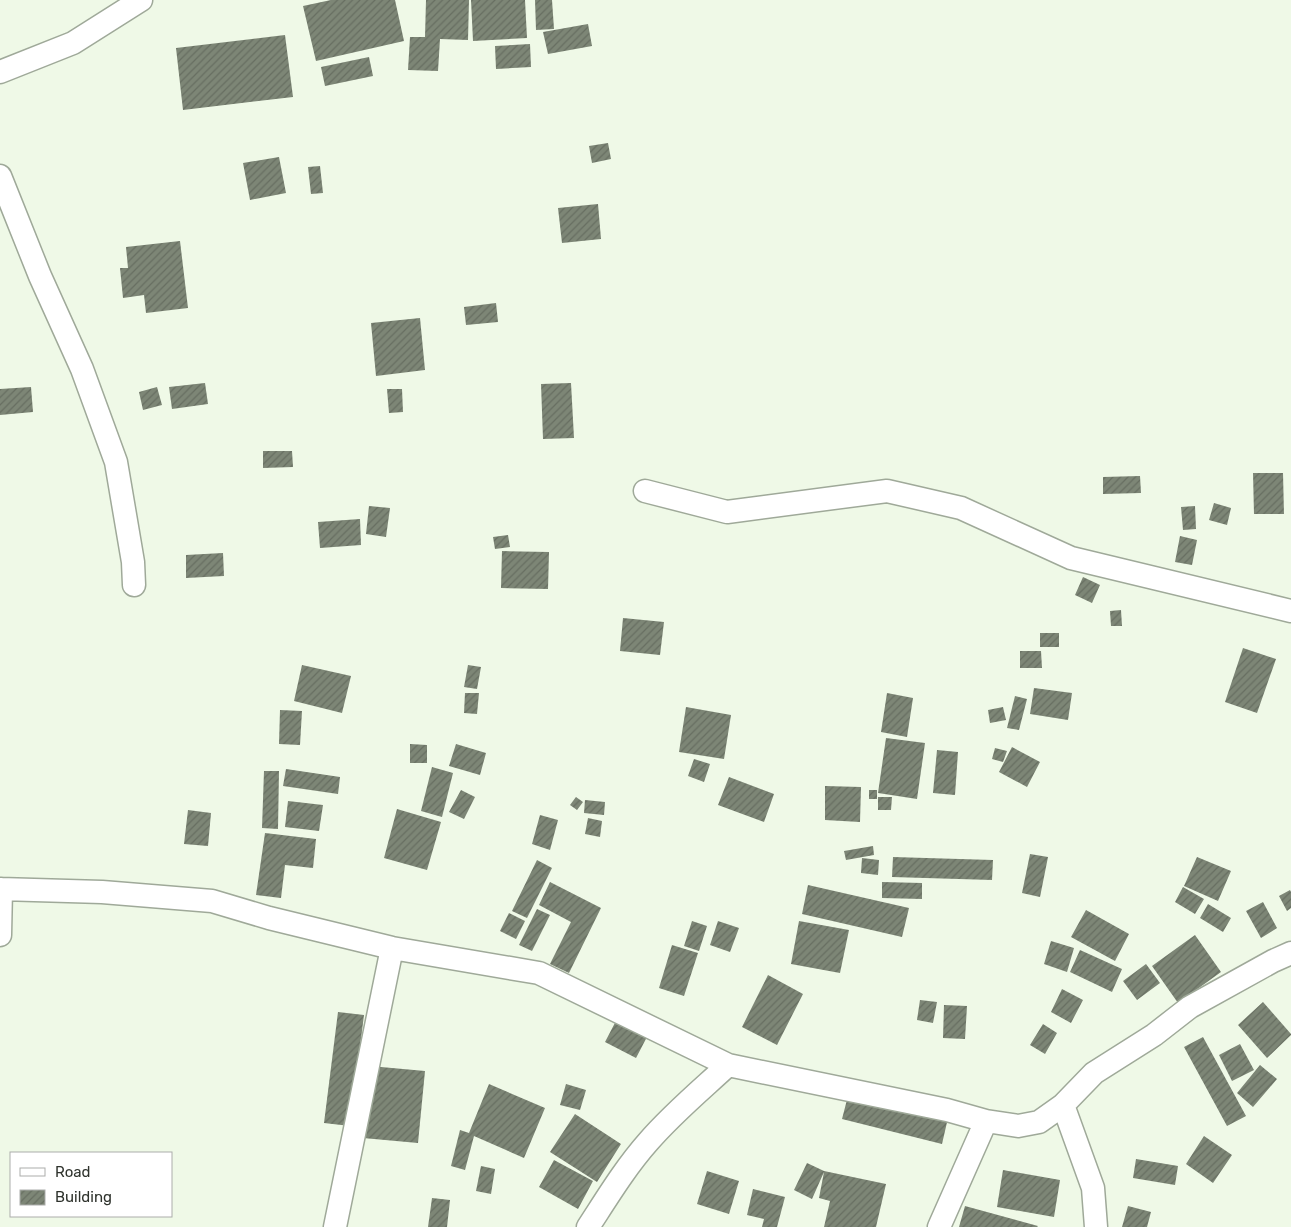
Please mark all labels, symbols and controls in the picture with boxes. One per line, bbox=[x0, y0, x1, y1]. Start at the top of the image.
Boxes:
legend bbox=[10, 1152, 172, 1217]
text: Road bbox=[55, 1163, 91, 1181]
text: Building bbox=[55, 1188, 112, 1206]

